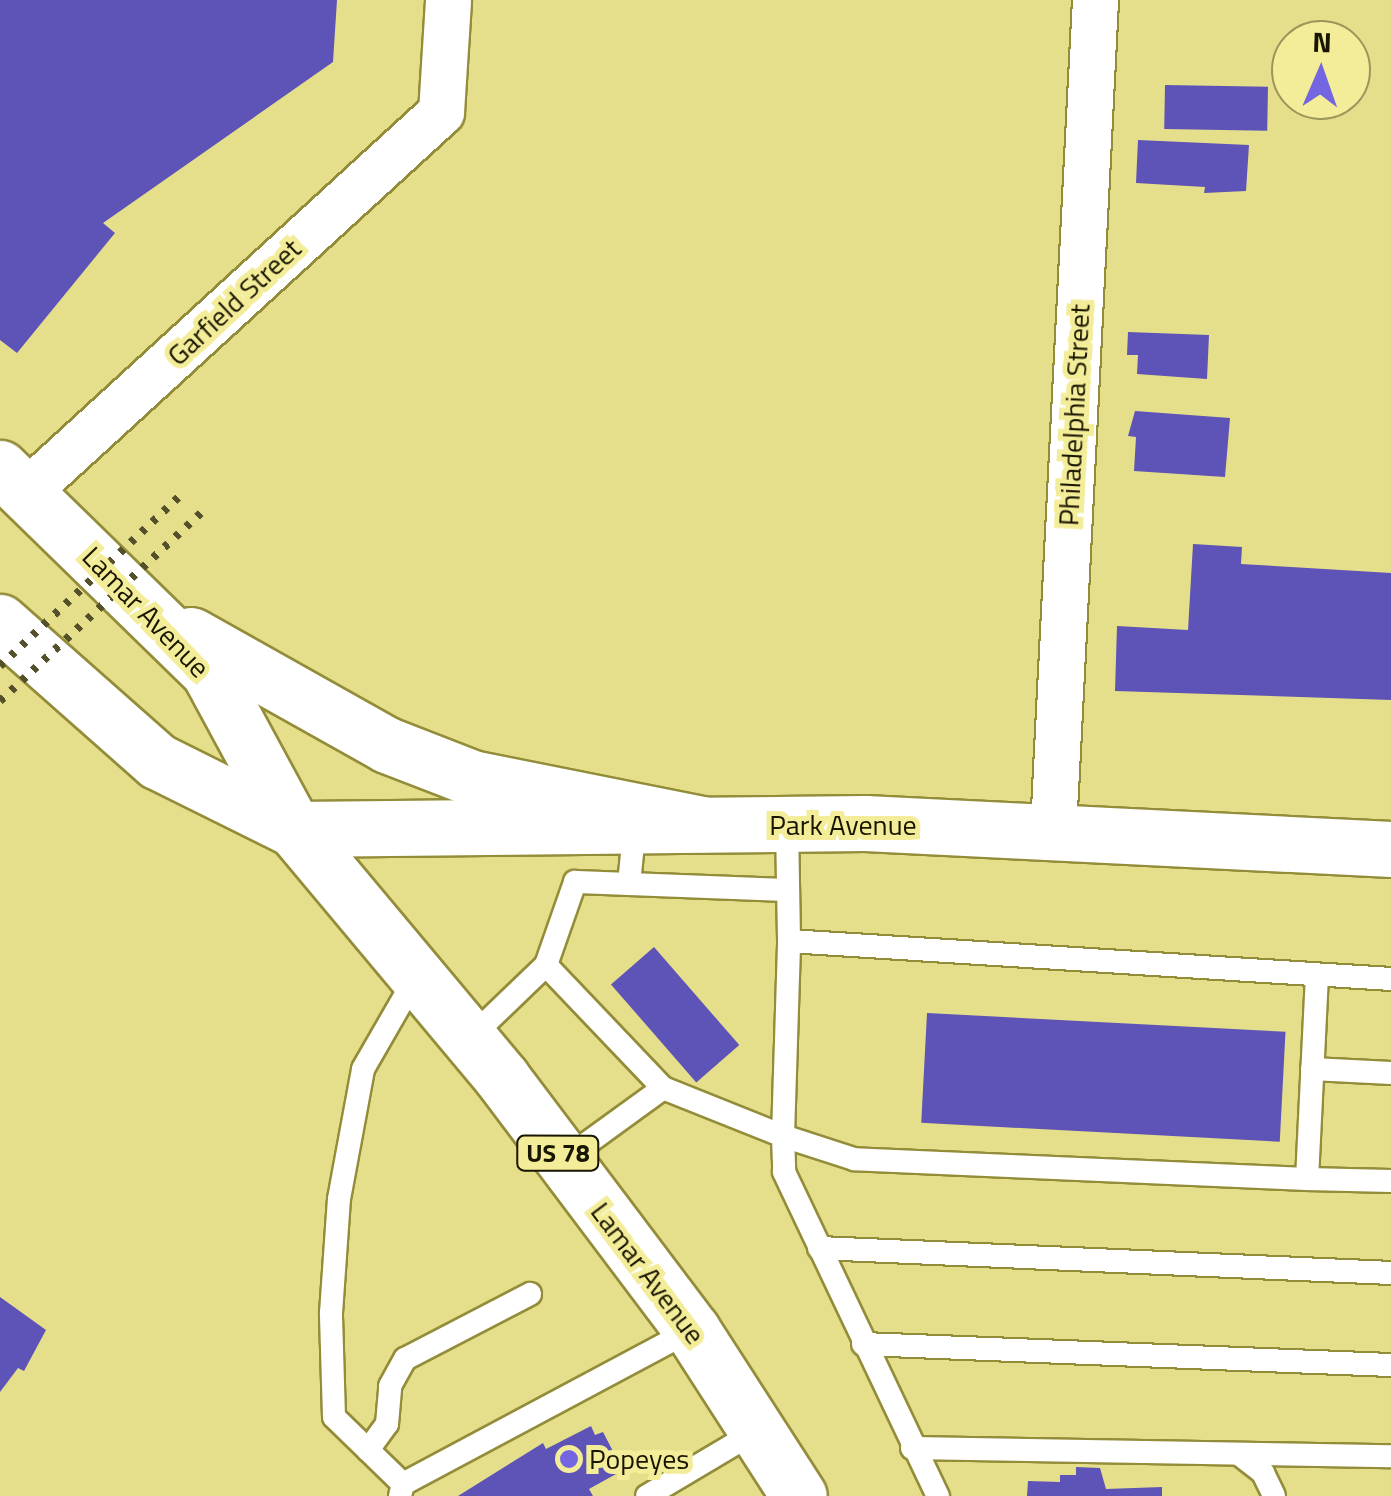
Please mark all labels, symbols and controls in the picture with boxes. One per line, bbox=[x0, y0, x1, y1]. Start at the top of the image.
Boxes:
north arrow bbox=[1271, 20, 1371, 120]
text: N bbox=[1312, 20, 1332, 63]
street label: Garfield Street bbox=[160, 232, 308, 372]
street label: Philadelphia Street bbox=[1051, 303, 1097, 527]
street label: Lamar Avenue bbox=[75, 540, 217, 684]
street label: Park Avenue bbox=[769, 808, 917, 842]
road number: US 78 bbox=[516, 1133, 600, 1173]
street label: Lamar Avenue bbox=[584, 1196, 712, 1350]
place label: Popeyes bbox=[589, 1442, 689, 1476]
marker: Popeyes bbox=[558, 1448, 580, 1470]

